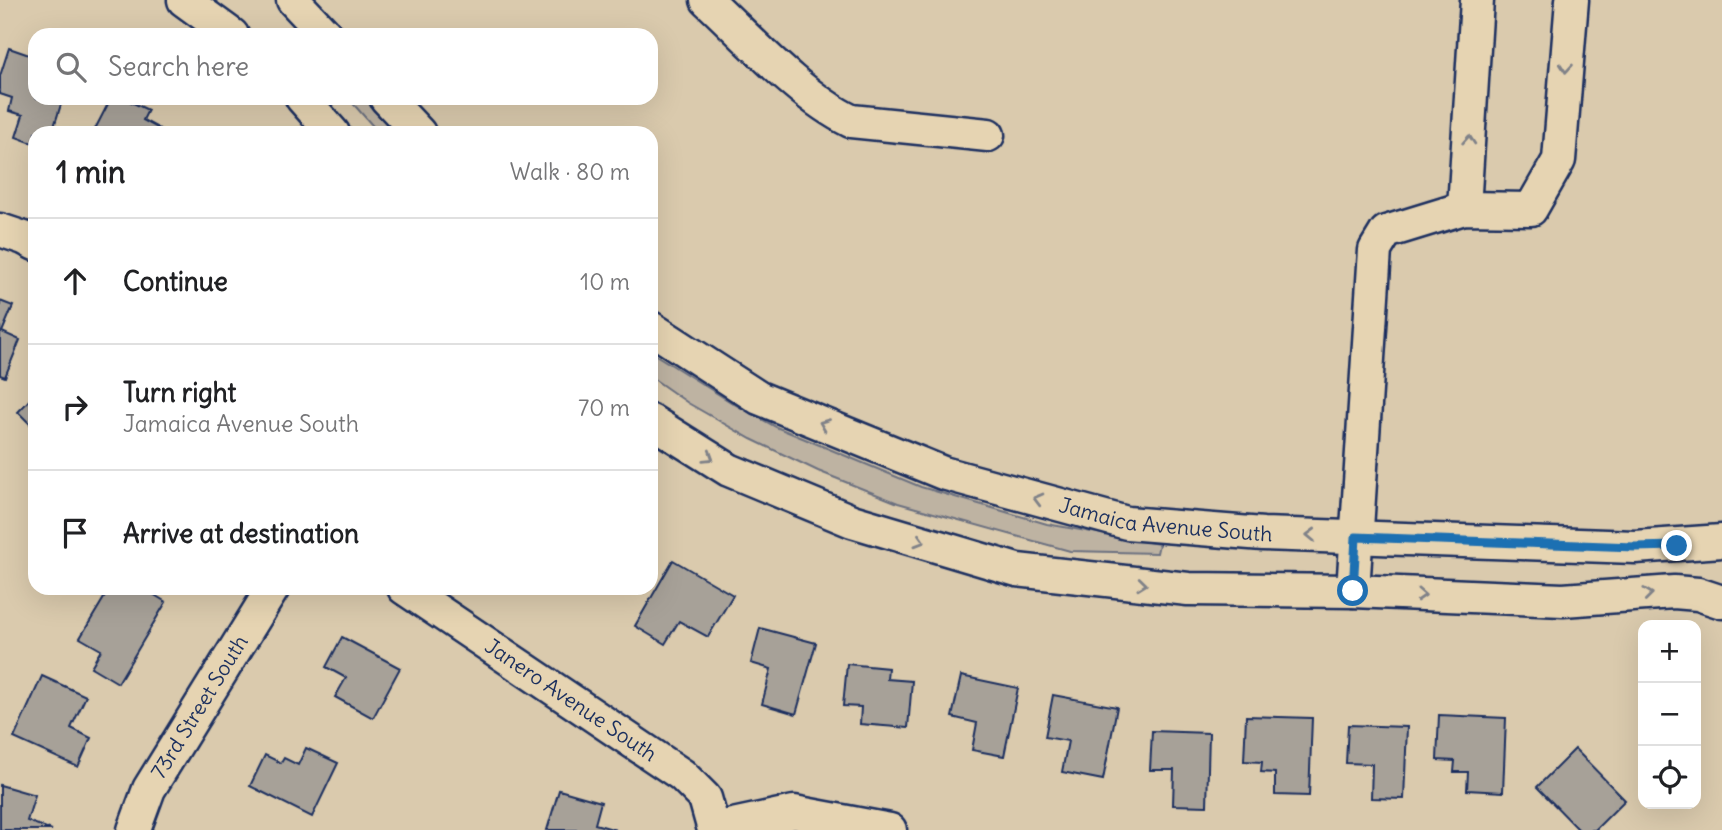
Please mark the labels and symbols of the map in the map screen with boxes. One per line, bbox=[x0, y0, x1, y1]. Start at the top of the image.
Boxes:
one-way arrow bbox=[1559, 63, 1574, 74]
one-way arrow bbox=[1461, 134, 1476, 145]
one-way arrow bbox=[819, 418, 831, 432]
one-way arrow bbox=[702, 449, 715, 462]
street label: Jamaica Avenue South bbox=[1056, 491, 1273, 547]
one-way arrow bbox=[1033, 492, 1045, 507]
one-way arrow bbox=[1305, 528, 1316, 543]
route end bbox=[1661, 530, 1692, 561]
one-way arrow bbox=[913, 533, 926, 547]
route start bbox=[1337, 575, 1368, 606]
one-way arrow bbox=[1137, 576, 1148, 591]
one-way arrow bbox=[1643, 586, 1654, 601]
one-way arrow bbox=[1416, 587, 1427, 602]
street label: 73rd Street South bbox=[145, 630, 254, 784]
street label: Janero Avenue South bbox=[480, 632, 662, 767]

